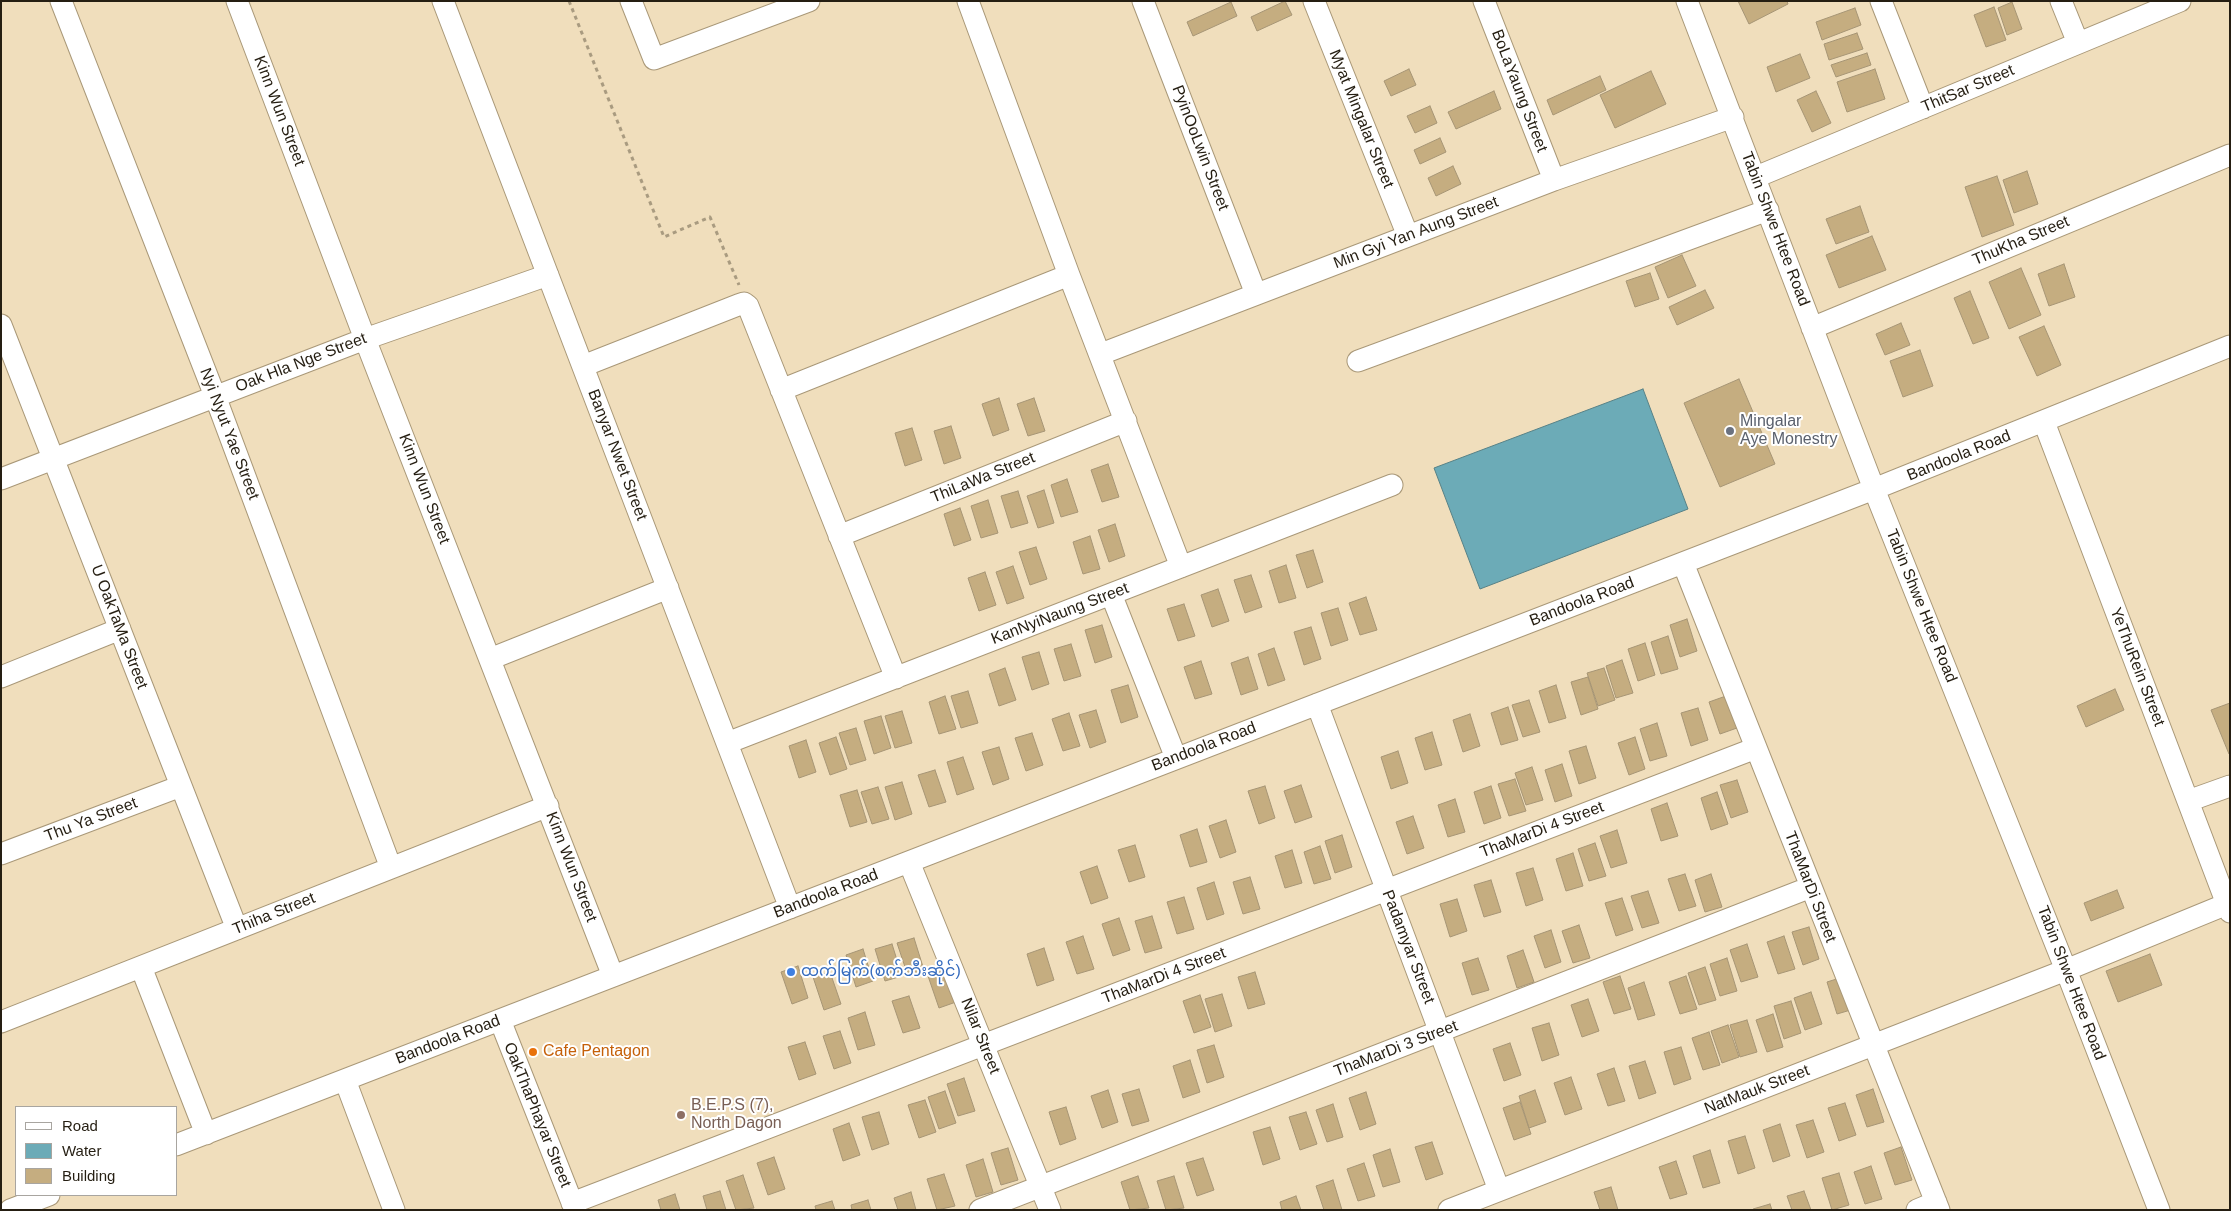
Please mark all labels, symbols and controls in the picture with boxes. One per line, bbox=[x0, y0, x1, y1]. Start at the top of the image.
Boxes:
street label: BoLaYaung Street bbox=[1487, 27, 1551, 155]
street label: Myat Mingalar Street bbox=[1324, 47, 1398, 191]
street label: Kinn Wun Street bbox=[249, 53, 309, 169]
street label: ThitSar Street bbox=[1919, 61, 2017, 117]
street label: PyinOoLwin Street bbox=[1167, 83, 1233, 213]
street label: Tabin Shwe Htee Road bbox=[1737, 149, 1813, 309]
street label: Min Gyi Yan Aung Street bbox=[1331, 193, 1501, 273]
street label: ThuKha Street bbox=[1970, 212, 2072, 270]
street label: Oak Hla Nge Street bbox=[233, 329, 369, 397]
street label: Nyi Nyut Yae Street bbox=[195, 366, 263, 502]
street label: Banyar Nwet Street bbox=[583, 387, 651, 523]
place label: Mingalar Aye Monestry bbox=[1740, 412, 1838, 450]
marker: Mingalar Aye Monestry bbox=[1724, 425, 1736, 437]
street label: Bandoola Road bbox=[1904, 426, 2014, 486]
street label: Kinn Wun Street bbox=[394, 431, 454, 547]
street label: ThiLaWa Street bbox=[928, 448, 1038, 508]
street label: Tabin Shwe Htee Road bbox=[1881, 527, 1961, 685]
street label: U OakTaMa Street bbox=[86, 562, 152, 692]
street label: Bandoola Road bbox=[1527, 573, 1637, 631]
street label: KanNyiNaung Street bbox=[988, 579, 1132, 649]
street label: YeThuRein Street bbox=[2106, 605, 2168, 729]
street label: Bandoola Road bbox=[1149, 718, 1259, 776]
street label: Thu Ya Street bbox=[42, 794, 140, 846]
street label: ThaMarDi 4 Street bbox=[1478, 798, 1606, 862]
street label: Kinn Wun Street bbox=[541, 809, 601, 925]
street label: ThaMarDi Street bbox=[1780, 829, 1840, 945]
street label: Bandoola Road bbox=[771, 865, 881, 923]
street label: Padamyar Street bbox=[1378, 888, 1438, 1006]
street label: Thiha Street bbox=[230, 889, 318, 939]
street label: Tabin Shwe Htee Road bbox=[2033, 903, 2109, 1063]
street label: ThaMarDi 4 Street bbox=[1100, 944, 1228, 1008]
place label: ထက်မြက်(စက်ဘီးဆိုင်) bbox=[801, 962, 961, 982]
marker: ထက်မြက်(စက်ဘီးဆိုင်) bbox=[785, 966, 797, 978]
street label: Nilar Street bbox=[956, 995, 1004, 1077]
street label: Bandoola Road bbox=[393, 1011, 503, 1069]
street label: ThaMarDi 3 Street bbox=[1332, 1017, 1460, 1081]
street label: OakThaPhayar Street bbox=[499, 1040, 575, 1190]
place label: Cafe Pentagon bbox=[543, 1042, 650, 1062]
marker: Cafe Pentagon bbox=[527, 1046, 539, 1058]
street label: NatMauk Street bbox=[1702, 1061, 1812, 1119]
place label: B.E.P.S (7), North Dagon bbox=[691, 1096, 782, 1134]
legend bbox=[15, 1106, 178, 1196]
marker: B.E.P.S (7), North Dagon bbox=[675, 1109, 687, 1121]
text: Road bbox=[62, 1117, 98, 1134]
text: Water bbox=[62, 1142, 101, 1159]
text: Building bbox=[62, 1167, 115, 1184]

